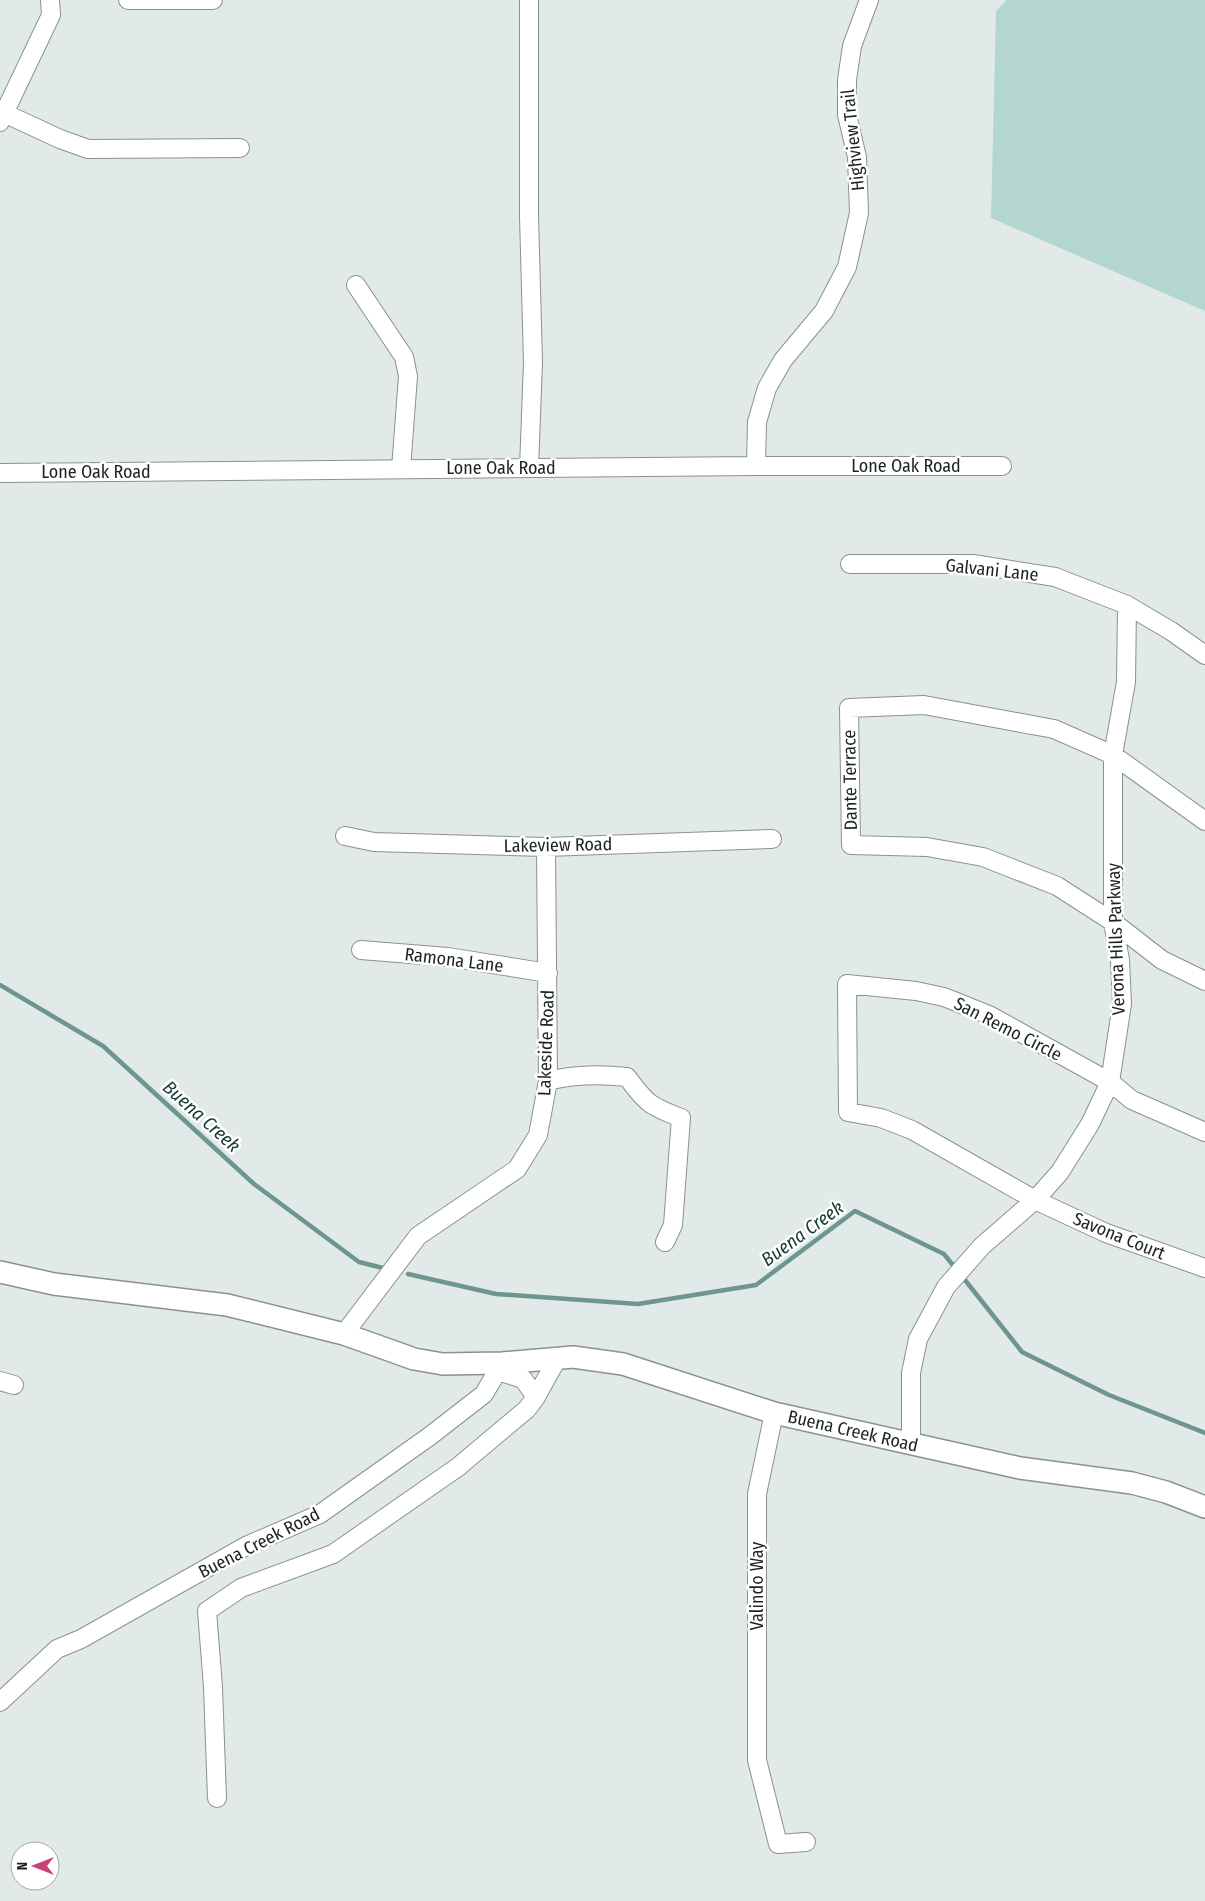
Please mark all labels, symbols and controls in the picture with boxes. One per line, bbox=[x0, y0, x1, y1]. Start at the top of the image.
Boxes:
street label: Highview Trail bbox=[837, 88, 869, 192]
street label: Lone Oak Road bbox=[851, 455, 961, 477]
street label: Lone Oak Road bbox=[446, 457, 556, 479]
street label: Lone Oak Road bbox=[41, 461, 151, 483]
street label: Galvani Lane bbox=[944, 554, 1040, 586]
street label: Dante Terrace bbox=[838, 729, 862, 831]
street label: Lakeview Road bbox=[504, 833, 612, 857]
street label: Verona Hills Parkway bbox=[1102, 862, 1130, 1016]
street label: Ramona Lane bbox=[403, 943, 505, 977]
street label: Lakeside Road bbox=[533, 990, 559, 1096]
street label: San Remo Circle bbox=[950, 992, 1066, 1066]
water label: Buena Creek bbox=[158, 1076, 245, 1157]
water label: Buena Creek bbox=[757, 1196, 848, 1271]
street label: Savona Court bbox=[1070, 1208, 1168, 1264]
street label: Buena Creek Road bbox=[786, 1405, 920, 1457]
street label: Buena Creek Road bbox=[195, 1503, 323, 1583]
street label: Valindo Way bbox=[746, 1542, 768, 1630]
north arrow bbox=[10, 1841, 60, 1891]
text: N bbox=[14, 1862, 31, 1870]

